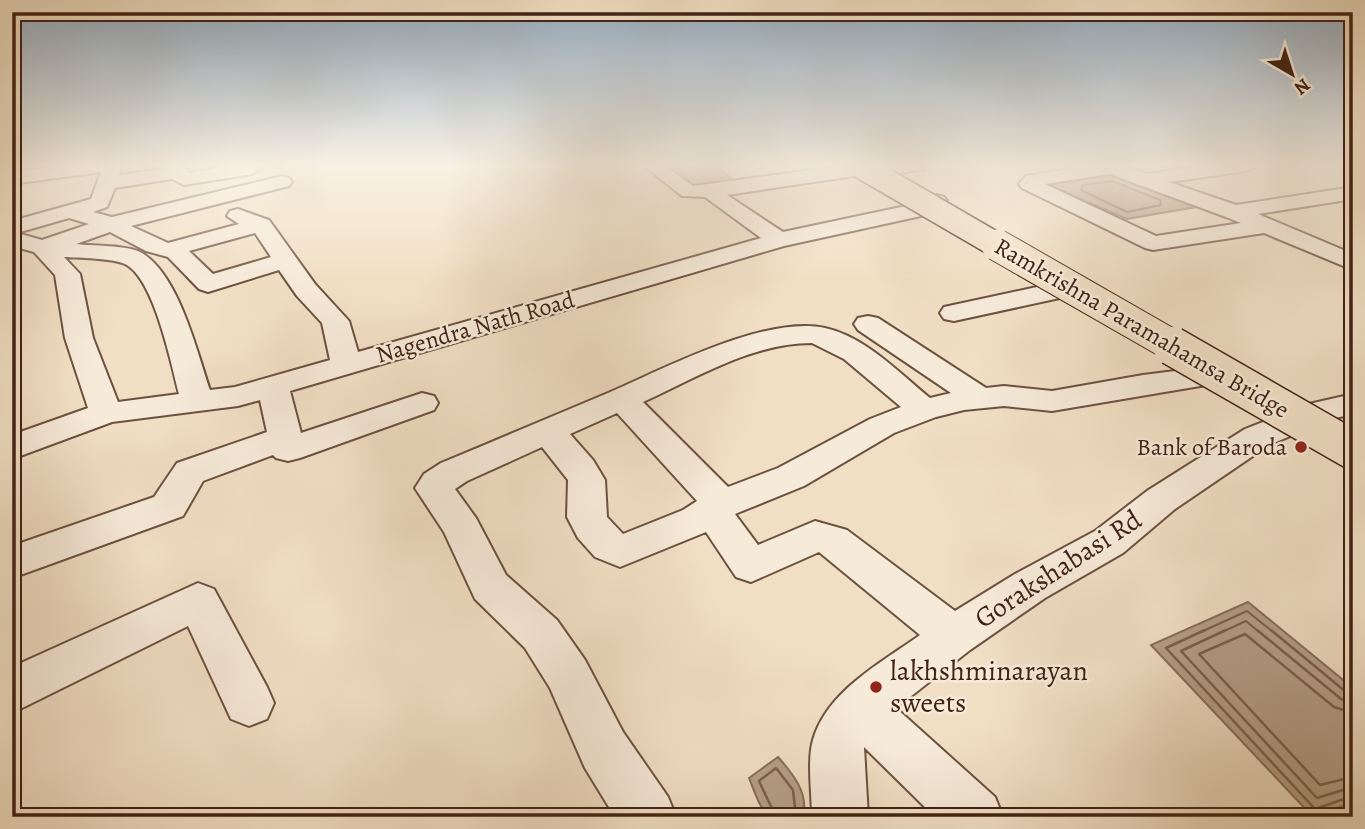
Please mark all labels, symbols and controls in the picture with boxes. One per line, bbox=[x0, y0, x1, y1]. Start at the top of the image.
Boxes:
north arrow bbox=[1256, 38, 1326, 108]
text: N bbox=[1288, 72, 1316, 101]
street label: Ramkrishna Paramahamsa Bridge bbox=[989, 230, 1295, 426]
street label: Nagendra Nath Road bbox=[372, 283, 578, 371]
place label: Bank of Baroda bbox=[1137, 431, 1288, 463]
marker: Bank of Baroda bbox=[1293, 439, 1309, 455]
street label: Gorakshabasi Rd bbox=[967, 500, 1150, 637]
place label: lakhshminarayan sweets bbox=[890, 652, 1088, 722]
marker: lakhshminarayan sweets bbox=[868, 679, 884, 695]

